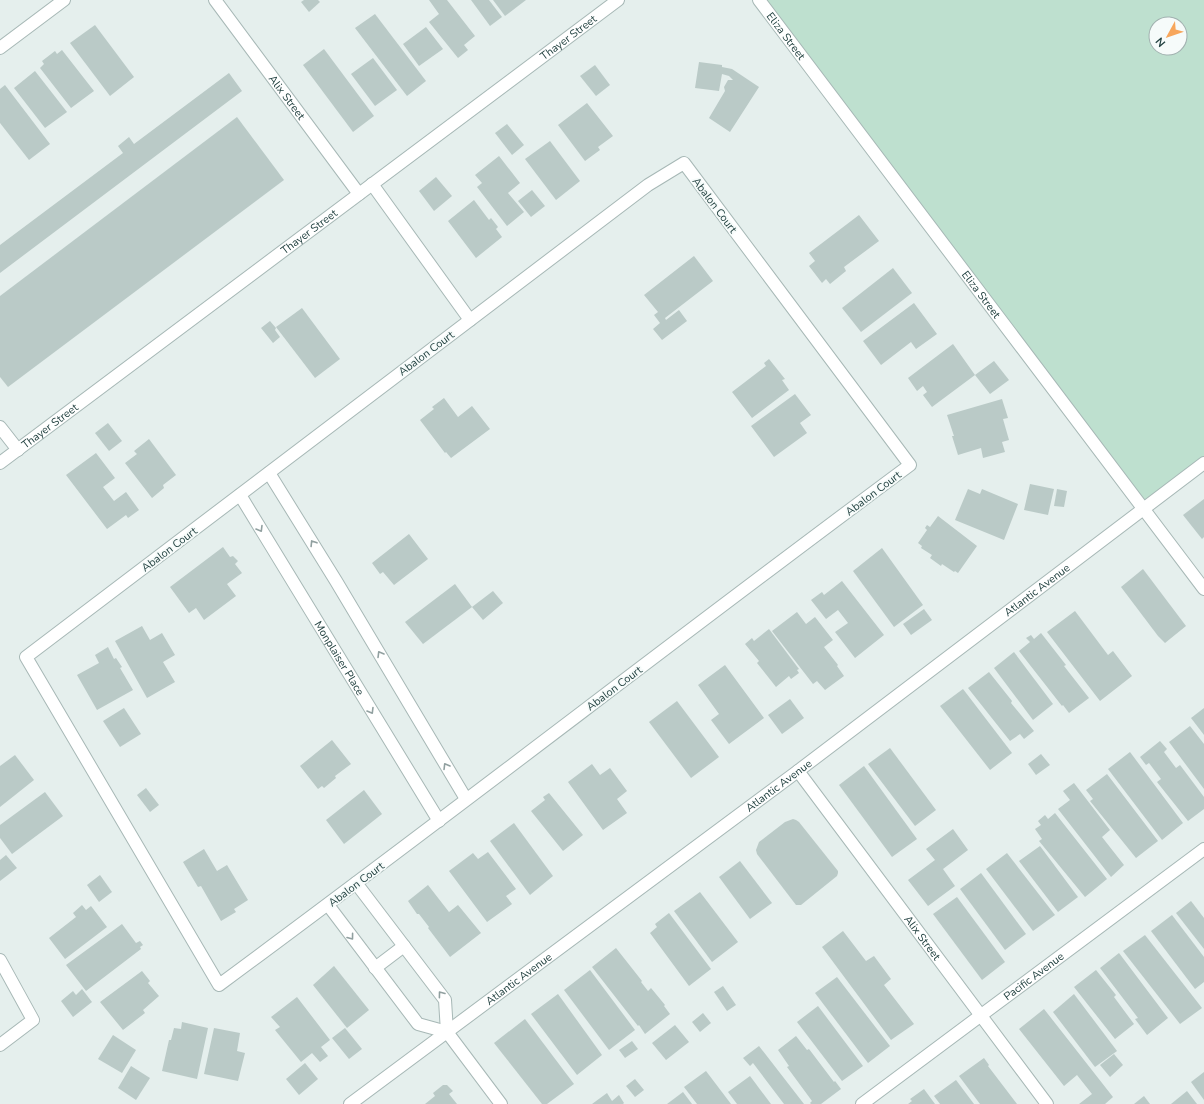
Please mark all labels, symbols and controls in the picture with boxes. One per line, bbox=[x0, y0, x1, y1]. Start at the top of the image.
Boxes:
street label: Eliza Street bbox=[763, 9, 809, 63]
street label: Thayer Street bbox=[537, 12, 600, 64]
north arrow bbox=[1148, 16, 1188, 56]
text: N bbox=[1152, 34, 1169, 50]
street label: Alix Street bbox=[265, 72, 308, 123]
street label: Abalon Court bbox=[689, 174, 741, 236]
street label: Thayer Street bbox=[278, 206, 341, 258]
street label: Eliza Street bbox=[958, 268, 1004, 322]
street label: Abalon Court bbox=[395, 327, 457, 379]
street label: Thayer Street bbox=[19, 400, 81, 452]
street label: Abalon Court bbox=[842, 467, 904, 519]
street label: Abalon Court bbox=[138, 523, 200, 575]
one-way arrow bbox=[255, 525, 262, 532]
one-way arrow bbox=[310, 540, 317, 547]
street label: Atlantic Avenue bbox=[1001, 560, 1073, 620]
street label: Monplaiser Place bbox=[311, 618, 368, 698]
one-way arrow bbox=[377, 651, 384, 658]
street label: Abalon Court bbox=[583, 662, 645, 714]
one-way arrow bbox=[367, 707, 374, 714]
street label: Atlantic Avenue bbox=[743, 756, 815, 815]
one-way arrow bbox=[444, 763, 451, 770]
street label: Abalon Court bbox=[325, 858, 387, 910]
street label: Alix Street bbox=[900, 912, 944, 964]
one-way arrow bbox=[346, 932, 353, 939]
street label: Atlantic Avenue bbox=[483, 949, 555, 1009]
street label: Pacific Avenue bbox=[1001, 949, 1067, 1004]
one-way arrow bbox=[438, 992, 445, 999]

